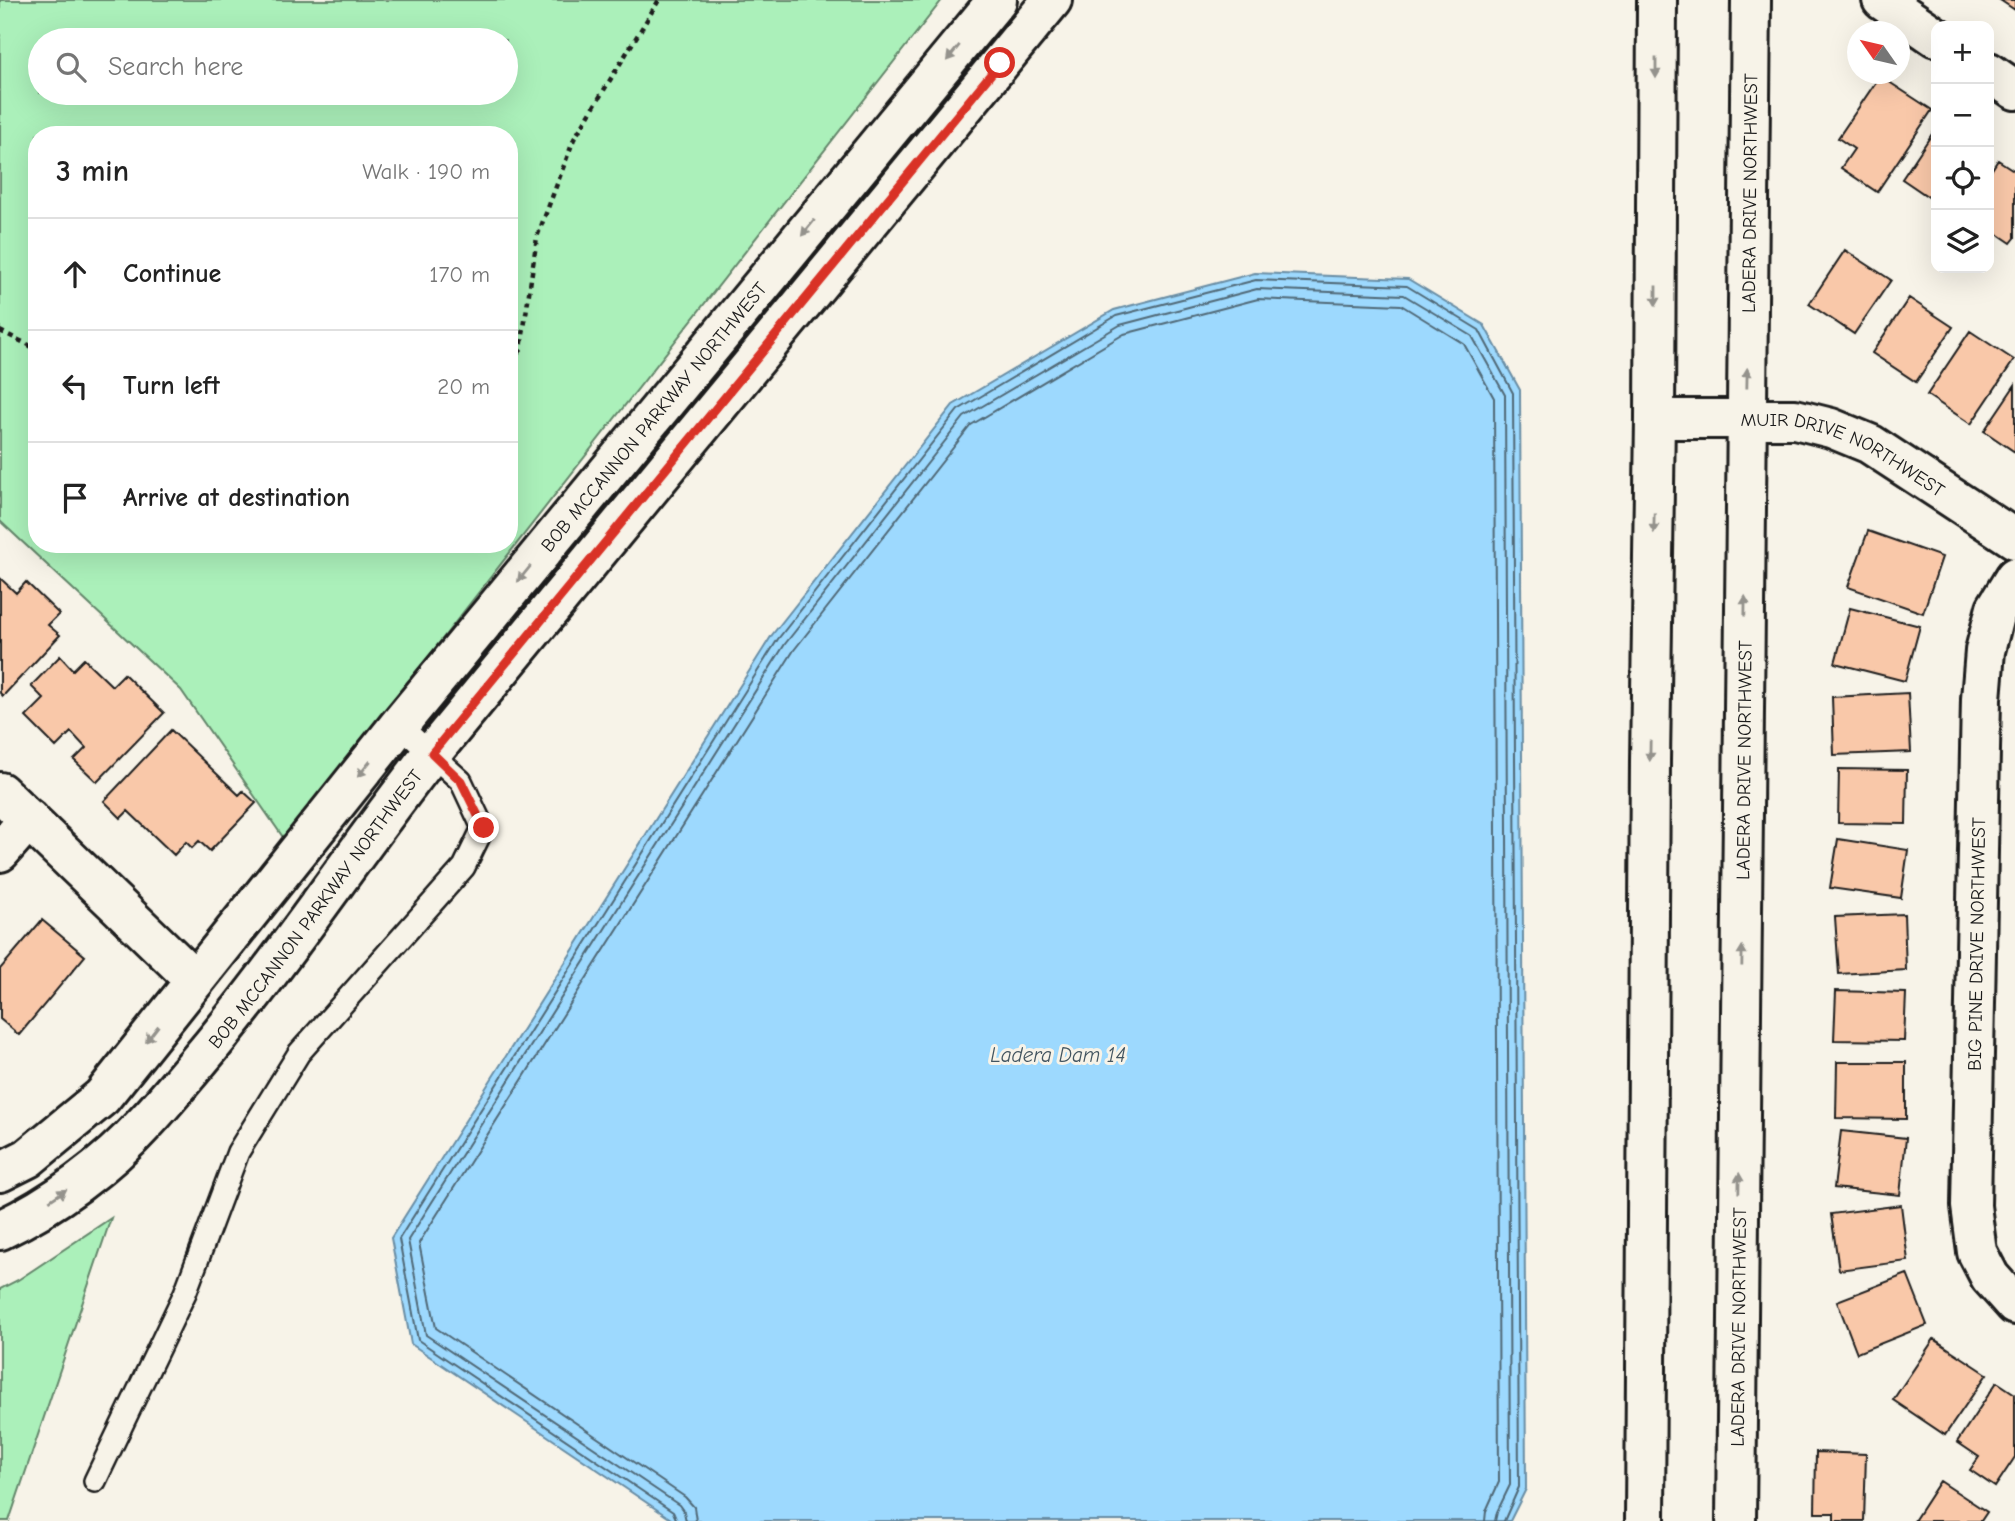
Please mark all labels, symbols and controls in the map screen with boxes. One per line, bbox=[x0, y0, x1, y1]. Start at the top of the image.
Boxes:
north arrow bbox=[1847, 21, 1910, 84]
map controls bbox=[1931, 21, 1994, 273]
button: + bbox=[1931, 21, 1994, 84]
search box bbox=[28, 28, 518, 105]
one-way arrow bbox=[946, 44, 961, 61]
route start bbox=[984, 47, 1015, 78]
icon: search bbox=[52, 48, 90, 86]
text: Search here bbox=[108, 52, 243, 82]
one-way arrow bbox=[1650, 57, 1662, 79]
street label: LADERA DRIVE NORTHWEST bbox=[1738, 73, 1762, 313]
button: − bbox=[1931, 84, 1994, 147]
button: locate bbox=[1931, 147, 1994, 210]
text: 3 min bbox=[56, 154, 129, 189]
text: Walk · 190 m bbox=[362, 158, 490, 185]
button: layers bbox=[1931, 210, 1994, 273]
one-way arrow bbox=[801, 219, 816, 237]
icon: ahead bbox=[56, 255, 94, 293]
text: Continue bbox=[123, 259, 221, 289]
text: 170 m bbox=[429, 261, 490, 288]
street label: BOB MCCANNON PARKWAY NORTHWEST bbox=[537, 278, 772, 556]
one-way arrow bbox=[1650, 285, 1662, 307]
icon: left bbox=[56, 367, 94, 405]
one-way arrow bbox=[1741, 367, 1753, 389]
text: Turn left bbox=[123, 371, 220, 401]
text: 20 m bbox=[437, 373, 490, 400]
street label: MUIR DRIVE NORTHWEST bbox=[1740, 409, 1949, 502]
icon: arrive bbox=[56, 479, 94, 517]
text: Arrive at destination bbox=[123, 483, 350, 513]
one-way arrow bbox=[1648, 512, 1659, 534]
one-way arrow bbox=[516, 565, 531, 583]
one-way arrow bbox=[1739, 595, 1751, 617]
street label: LADERA DRIVE NORTHWEST bbox=[1732, 640, 1757, 880]
one-way arrow bbox=[1644, 740, 1656, 762]
one-way arrow bbox=[357, 760, 372, 778]
street label: BOB MCCANNON PARKWAY NORTHWEST bbox=[204, 765, 427, 1053]
route end bbox=[468, 812, 499, 843]
street label: BIG PINE DRIVE NORTHWEST bbox=[1964, 817, 1990, 1071]
one-way arrow bbox=[1736, 945, 1747, 967]
one-way arrow bbox=[145, 1025, 160, 1043]
water label: Ladera Dam 14 bbox=[990, 1043, 1126, 1067]
one-way arrow bbox=[1734, 1172, 1745, 1194]
one-way arrow bbox=[49, 1189, 68, 1202]
street label: LADERA DRIVE NORTHWEST bbox=[1727, 1207, 1751, 1447]

